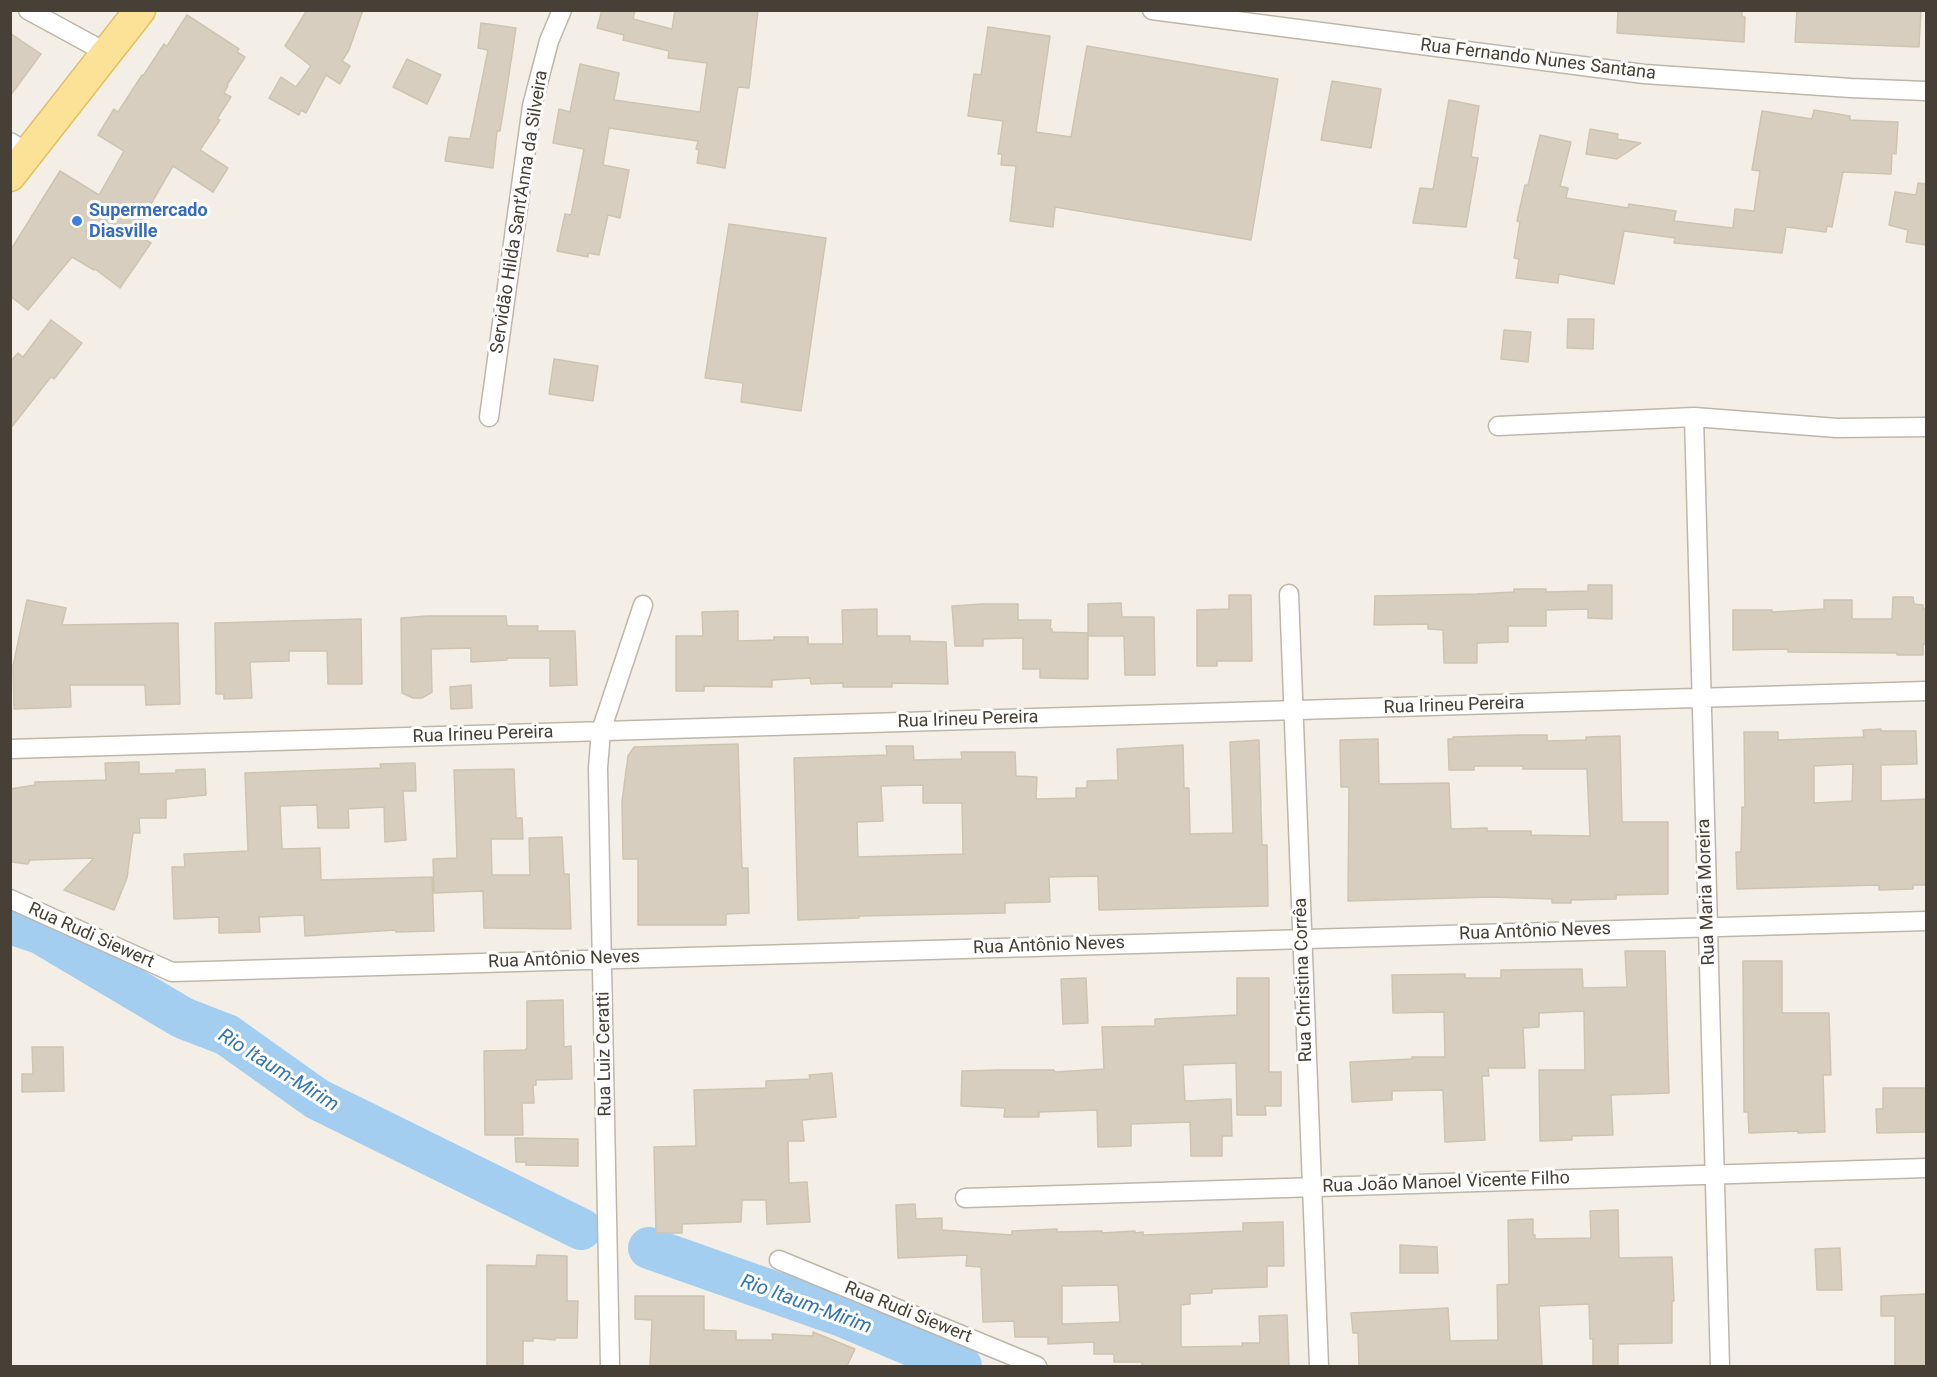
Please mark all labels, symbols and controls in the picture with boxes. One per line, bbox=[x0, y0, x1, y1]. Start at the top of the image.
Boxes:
street label: Rua Fernando Nunes Santana bbox=[1419, 35, 1657, 85]
street label: Servidão Hilda Sant'Anna da Silveira bbox=[487, 69, 553, 355]
place label: Supermercado Diasville bbox=[89, 200, 208, 242]
marker: Supermercado Diasville bbox=[70, 214, 84, 228]
street label: Rua Irineu Pereira bbox=[1383, 693, 1525, 719]
street label: Rua Irineu Pereira bbox=[897, 707, 1039, 733]
street label: Rua Irineu Pereira bbox=[412, 722, 554, 748]
street label: Rua Maria Moreira bbox=[1694, 818, 1720, 966]
street label: Rua Christina Corrêa bbox=[1290, 897, 1318, 1063]
street label: Rua Rudi Siewert bbox=[25, 899, 157, 973]
street label: Rua Antônio Neves bbox=[1459, 919, 1611, 945]
street label: Rua Antônio Neves bbox=[973, 933, 1125, 959]
street label: Rua Antônio Neves bbox=[488, 947, 640, 973]
street label: Rua Luiz Ceratti bbox=[593, 991, 617, 1117]
water label: Rio Itaum-Mirim bbox=[213, 1024, 343, 1118]
street label: Rua João Manoel Vicente Filho bbox=[1322, 1168, 1570, 1198]
water label: Rio Itaum-Mirim bbox=[737, 1270, 875, 1340]
street label: Rua Rudi Siewert bbox=[841, 1278, 975, 1348]

